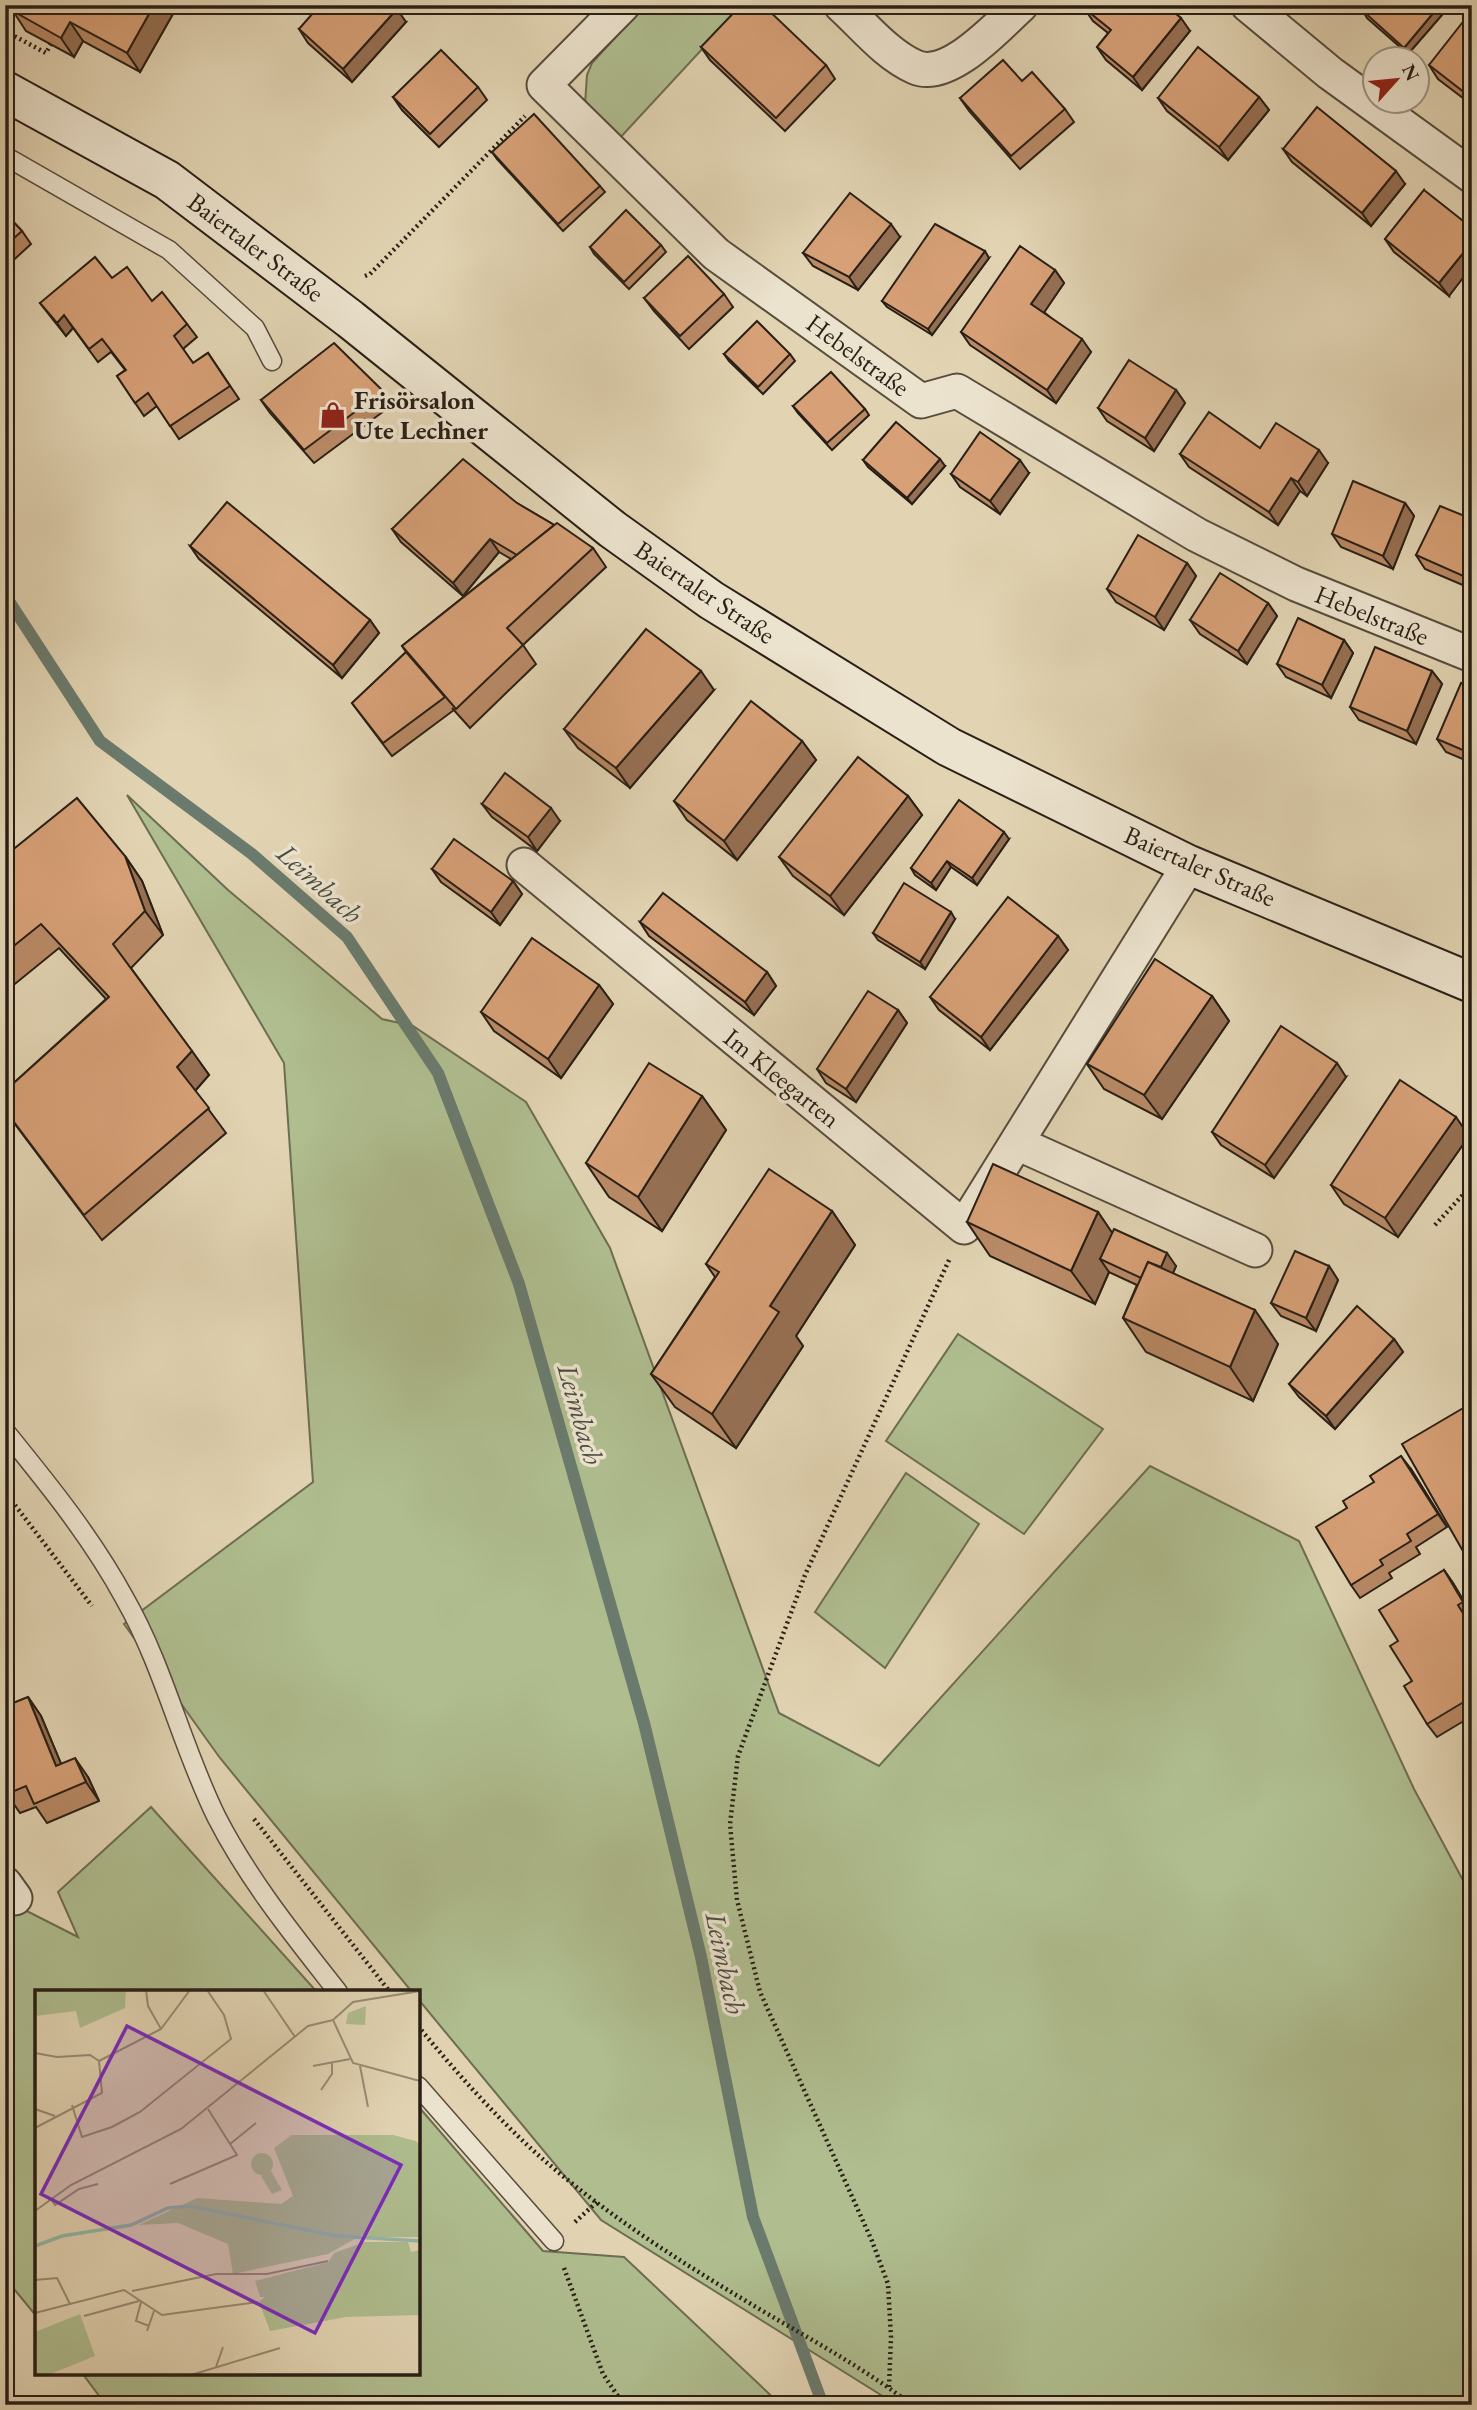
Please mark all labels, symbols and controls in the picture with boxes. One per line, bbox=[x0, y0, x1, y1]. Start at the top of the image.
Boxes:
north arrow bbox=[1362, 46, 1432, 116]
text: N bbox=[1396, 60, 1426, 86]
street label: Baiertaler Straße bbox=[181, 185, 331, 309]
street label: Hebelstraße bbox=[800, 306, 916, 404]
place label: Frisörsalon Ute Lechner bbox=[354, 383, 488, 447]
shop icon: Frisörsalon Ute Lechner bbox=[318, 400, 348, 430]
street label: Baiertaler Straße bbox=[628, 533, 782, 651]
street label: Hebelstraße bbox=[1310, 577, 1434, 653]
street label: Baiertaler Straße bbox=[1119, 817, 1281, 915]
water label: Leimbach bbox=[269, 834, 371, 931]
street label: Im Kleegarten bbox=[717, 1021, 848, 1136]
water label: Leimbach bbox=[549, 1358, 613, 1469]
water label: Leimbach bbox=[697, 1908, 754, 2018]
inset map bbox=[35, 1990, 420, 2375]

